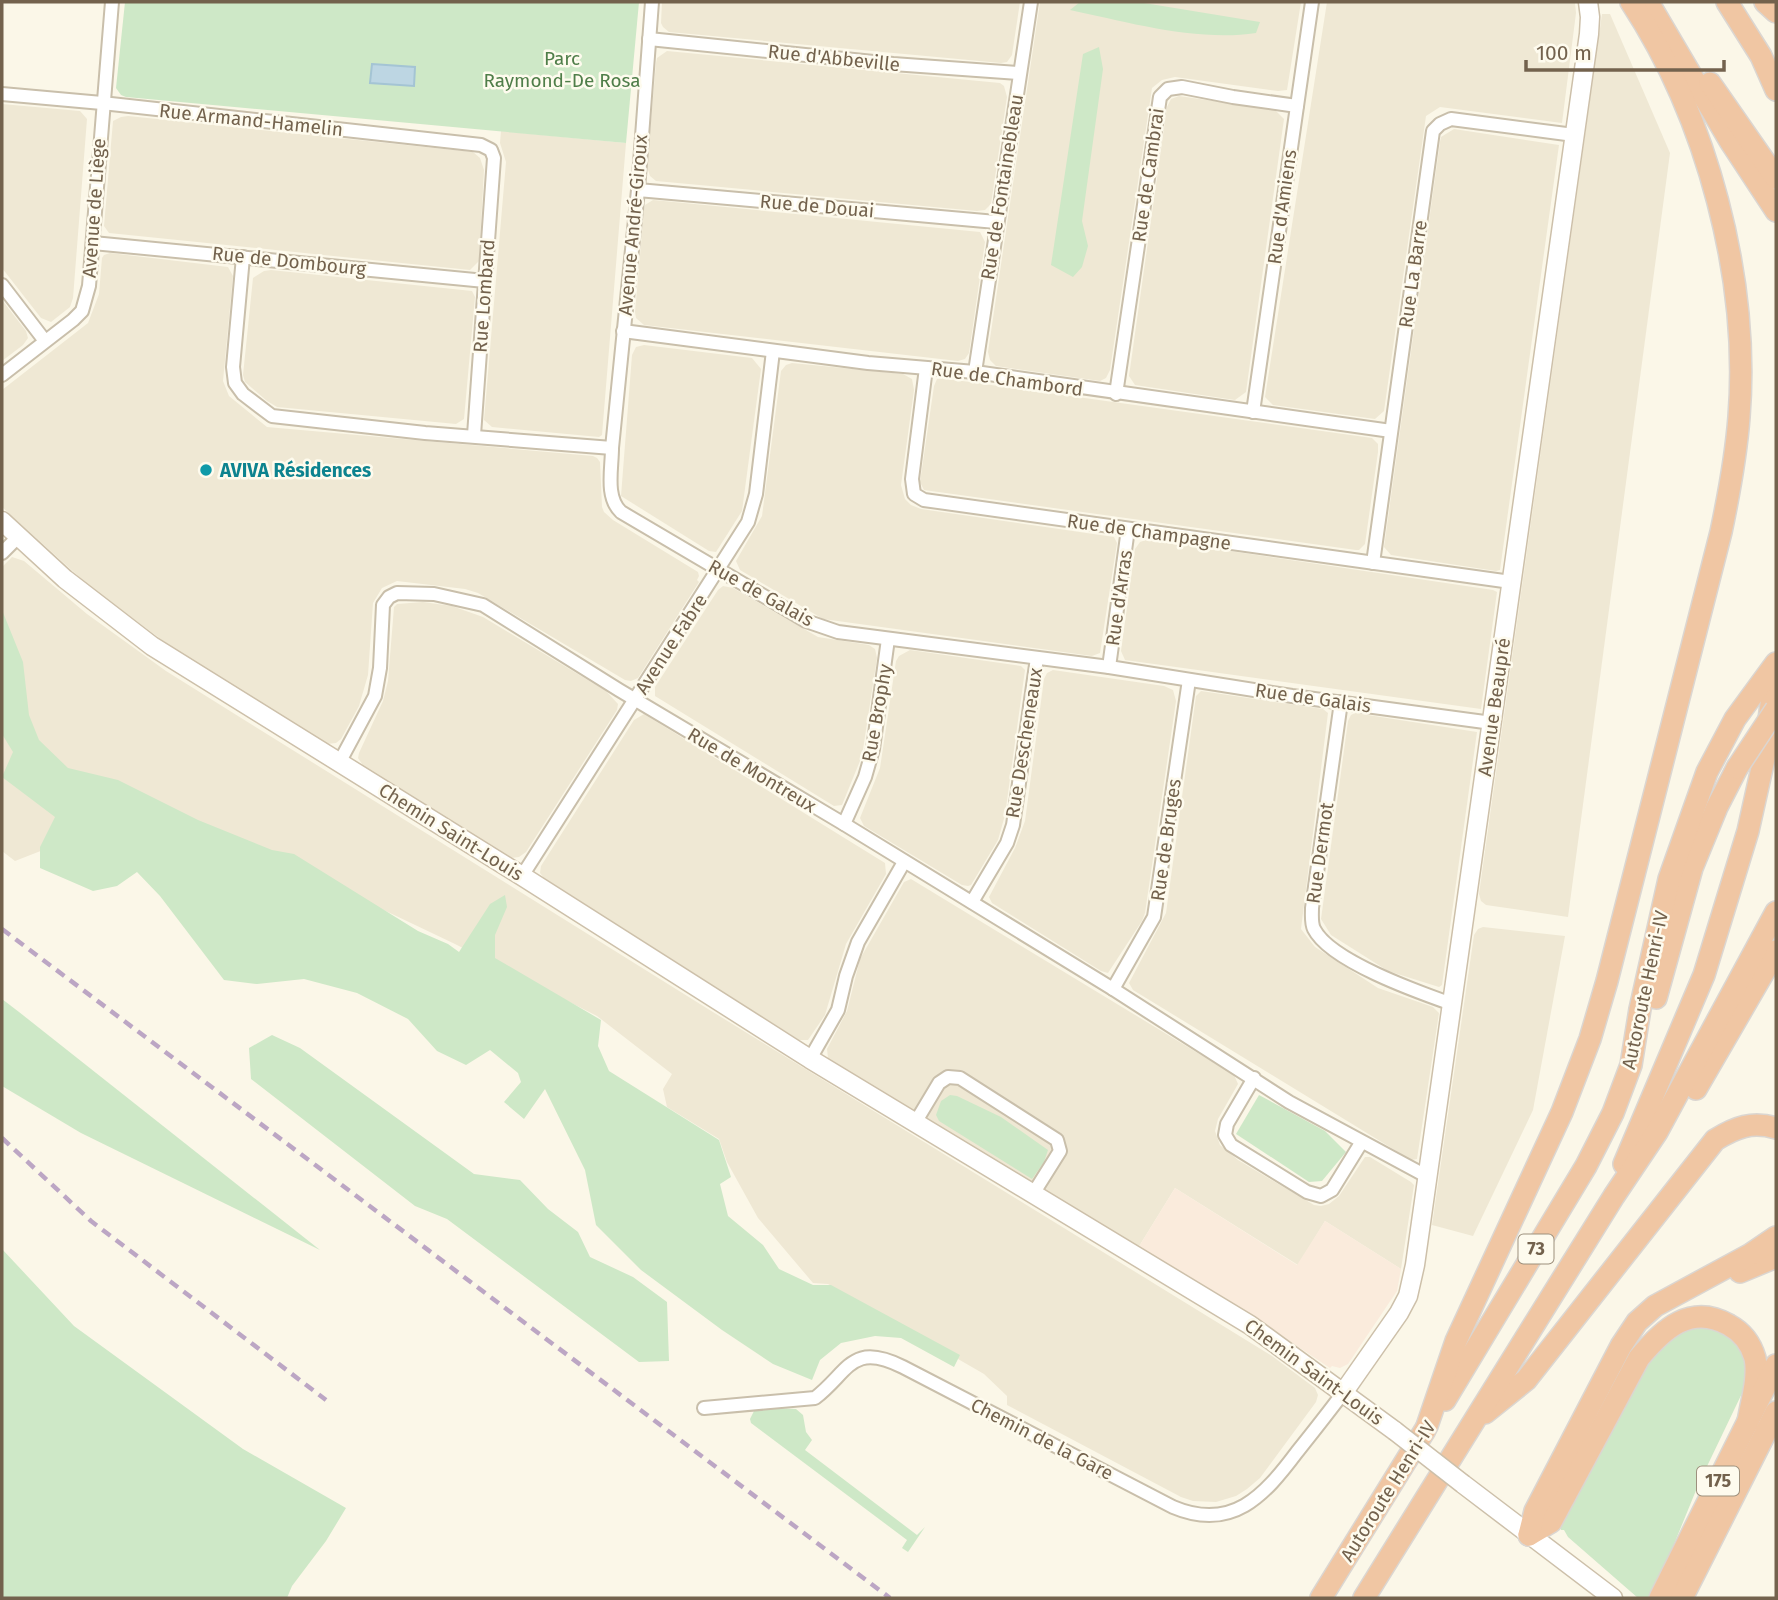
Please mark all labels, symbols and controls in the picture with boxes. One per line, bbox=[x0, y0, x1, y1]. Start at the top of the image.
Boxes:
scale bar bbox=[1526, 28, 1724, 72]
street label: Rue d'Abbeville bbox=[767, 40, 901, 76]
text: 100 m bbox=[1536, 40, 1592, 66]
park label: Parc Raymond-De Rosa bbox=[483, 47, 641, 92]
street label: Rue de Fontainebleau bbox=[976, 92, 1028, 282]
street label: Rue Armand-Hamelin bbox=[158, 99, 344, 141]
street label: Rue de Cambrai bbox=[1127, 106, 1169, 244]
street label: Avenue André-Giroux bbox=[614, 133, 652, 317]
street label: Avenue de Liège bbox=[78, 137, 110, 279]
street label: Rue d'Amiens bbox=[1263, 148, 1301, 266]
street label: Rue de Douai bbox=[759, 190, 875, 222]
street label: Rue La Barre bbox=[1394, 218, 1432, 330]
street label: Rue Lombard bbox=[469, 238, 499, 354]
street label: Rue de Dombourg bbox=[211, 241, 367, 281]
street label: Rue de Chambord bbox=[929, 357, 1085, 401]
place label: AVIVA Résidences bbox=[219, 459, 371, 482]
marker: AVIVA Résidences bbox=[198, 462, 214, 478]
street label: Rue de Champagne bbox=[1065, 509, 1233, 555]
street label: Rue d'Arras bbox=[1101, 548, 1137, 648]
street label: Rue de Galais bbox=[704, 555, 818, 631]
street label: Avenue Fabre bbox=[630, 589, 712, 699]
street label: Avenue Beaupré bbox=[1473, 636, 1515, 778]
street label: Rue Brophy bbox=[857, 662, 897, 764]
street label: Rue Descheneaux bbox=[1001, 665, 1047, 820]
street label: Rue de Galais bbox=[1254, 678, 1373, 718]
street label: Rue de Montreux bbox=[684, 723, 821, 818]
street label: Rue de Bruges bbox=[1146, 777, 1186, 903]
street label: Chemin Saint-Louis bbox=[374, 778, 528, 886]
street label: Rue Dermot bbox=[1302, 801, 1339, 905]
street label: Autoroute Henri-IV bbox=[1617, 908, 1673, 1071]
road number: 73 bbox=[1518, 1234, 1554, 1264]
street label: Chemin Saint-Louis bbox=[1240, 1314, 1388, 1430]
street label: Chemin de la Gare bbox=[967, 1393, 1117, 1485]
street label: Autoroute Henri-IV bbox=[1335, 1416, 1441, 1566]
road number: 175 bbox=[1697, 1466, 1739, 1496]

